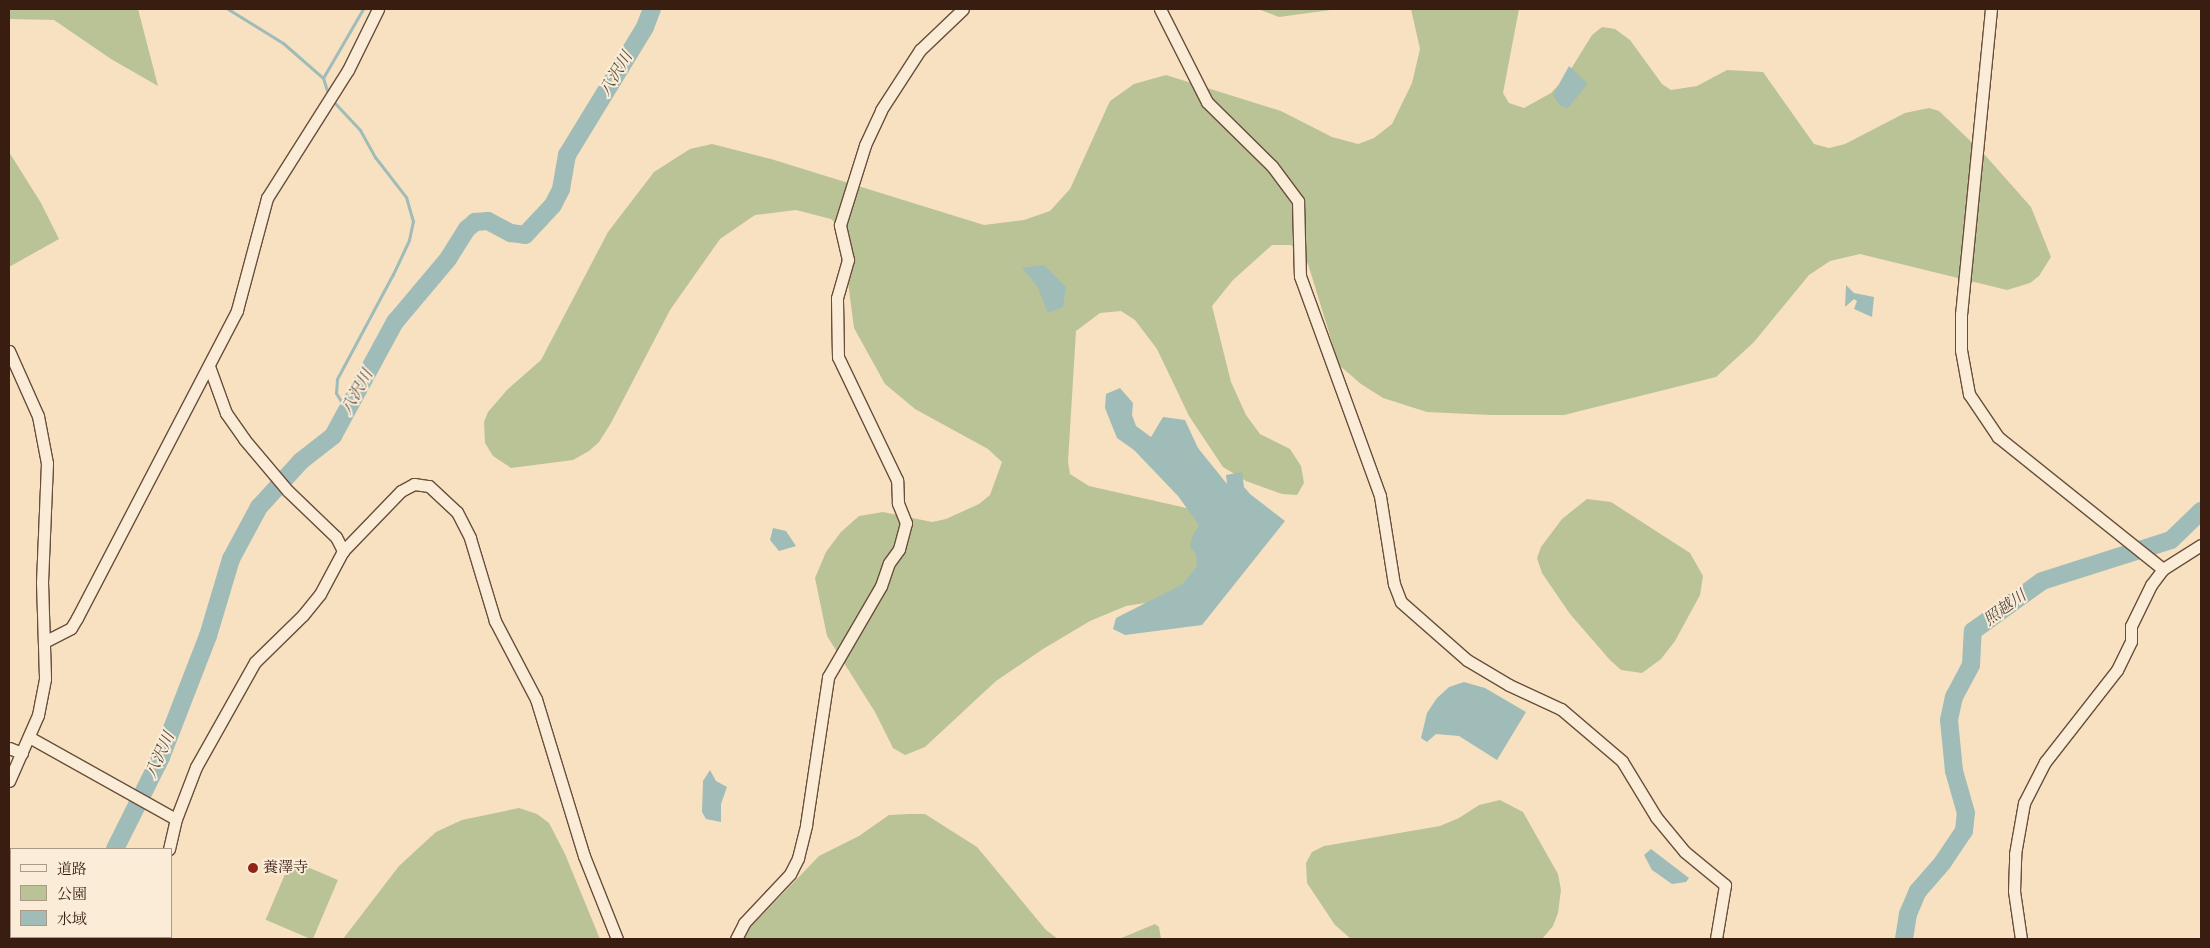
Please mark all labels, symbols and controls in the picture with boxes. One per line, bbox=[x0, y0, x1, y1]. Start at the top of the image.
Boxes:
water label: 八沢川 bbox=[595, 48, 637, 100]
water label: 八沢川 bbox=[337, 366, 377, 418]
water label: 照越川 bbox=[1980, 586, 2030, 630]
water label: 八沢川 bbox=[141, 729, 179, 781]
legend bbox=[10, 848, 172, 938]
text: 道路 bbox=[57, 859, 87, 879]
place label: 養澤寺 bbox=[263, 859, 308, 877]
marker: 養澤寺 bbox=[247, 862, 259, 874]
text: 公園 bbox=[57, 884, 87, 904]
text: 水域 bbox=[57, 909, 87, 929]

